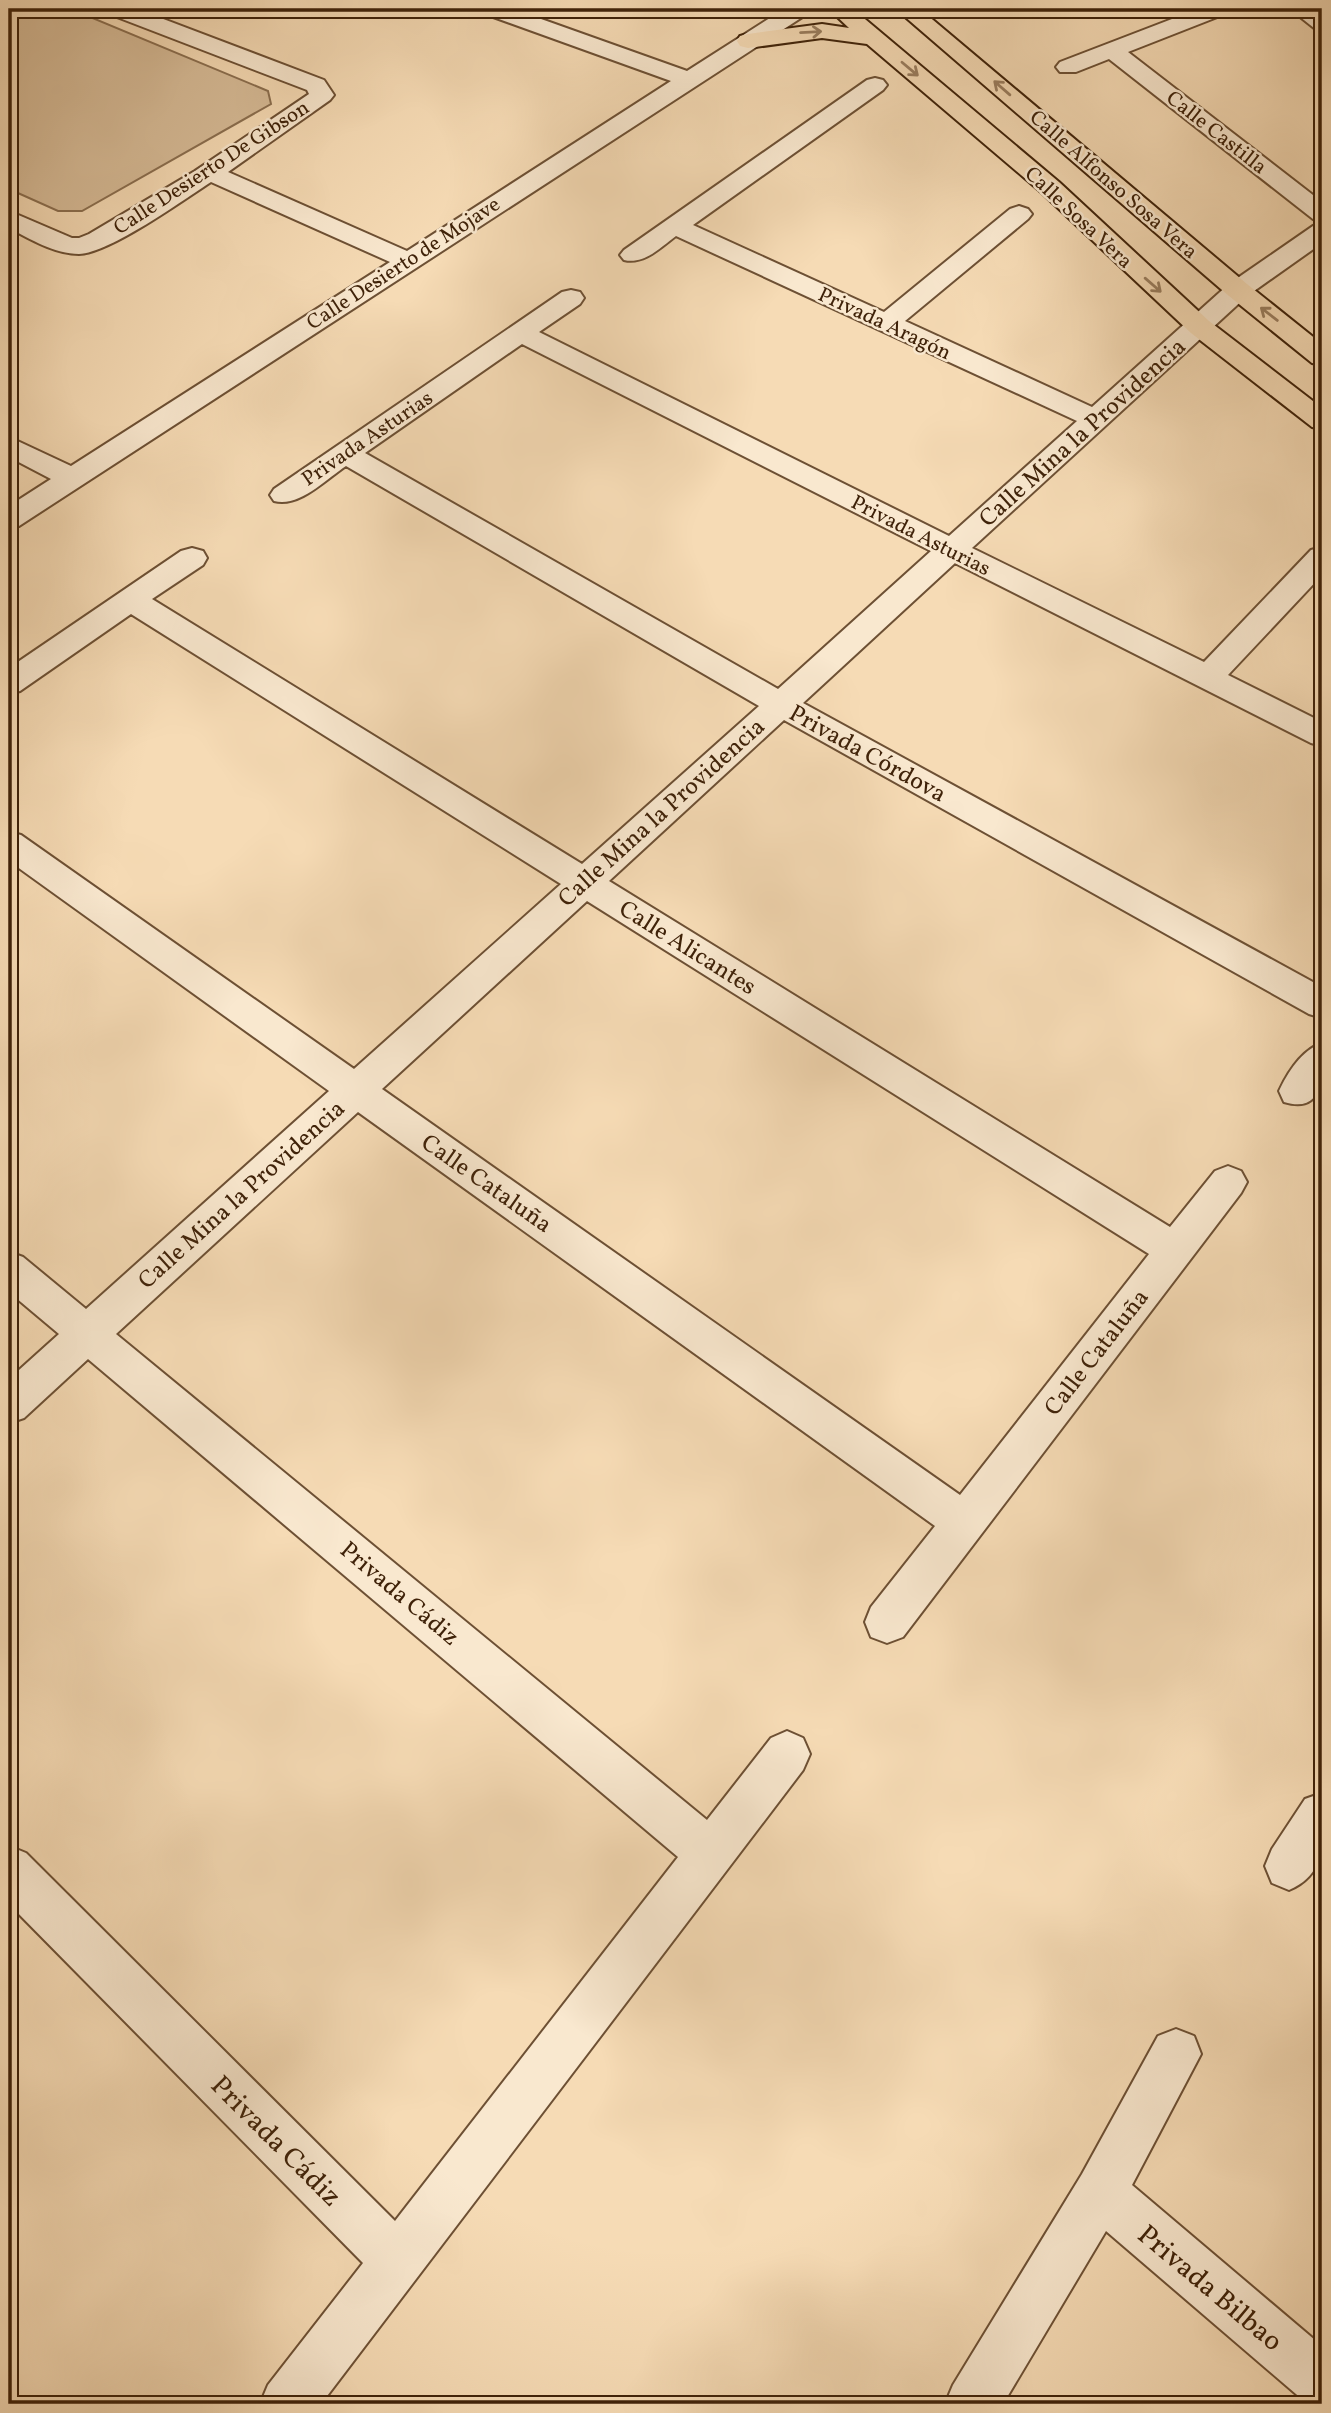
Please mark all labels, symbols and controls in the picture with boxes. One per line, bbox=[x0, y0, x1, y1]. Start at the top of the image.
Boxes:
one-way arrow bbox=[799, 25, 822, 38]
one-way arrow bbox=[901, 61, 919, 77]
one-way arrow bbox=[993, 80, 1011, 96]
street label: Calle Castilla bbox=[1160, 85, 1273, 182]
street label: Calle Desierto De Gibson bbox=[108, 94, 315, 243]
street label: Calle Alfonso Sosa Vera bbox=[1023, 104, 1204, 266]
street label: Calle Sosa Vera bbox=[1018, 160, 1138, 276]
street label: Calle Desierto de Mojave bbox=[301, 191, 506, 338]
one-way arrow bbox=[1144, 277, 1162, 293]
street label: Privada Aragón bbox=[813, 281, 956, 368]
one-way arrow bbox=[1260, 307, 1278, 322]
street label: Calle Mina la Providencia bbox=[972, 331, 1194, 536]
street label: Privada Asturias bbox=[296, 384, 439, 494]
street label: Privada Asturias bbox=[846, 489, 995, 584]
street label: Privada Córdova bbox=[782, 697, 952, 812]
street label: Calle Mina la Providencia bbox=[551, 711, 773, 916]
street label: Calle Alicantes bbox=[612, 893, 762, 1005]
street label: Calle Mina la Providencia bbox=[131, 1093, 353, 1298]
street label: Calle Cataluña bbox=[414, 1127, 558, 1242]
street label: Calle Cataluña bbox=[1037, 1283, 1158, 1424]
street label: Privada Cádiz bbox=[332, 1534, 466, 1655]
street label: Privada Cádiz bbox=[201, 2068, 349, 2216]
street label: Privada Bilbao bbox=[1128, 2216, 1290, 2361]

